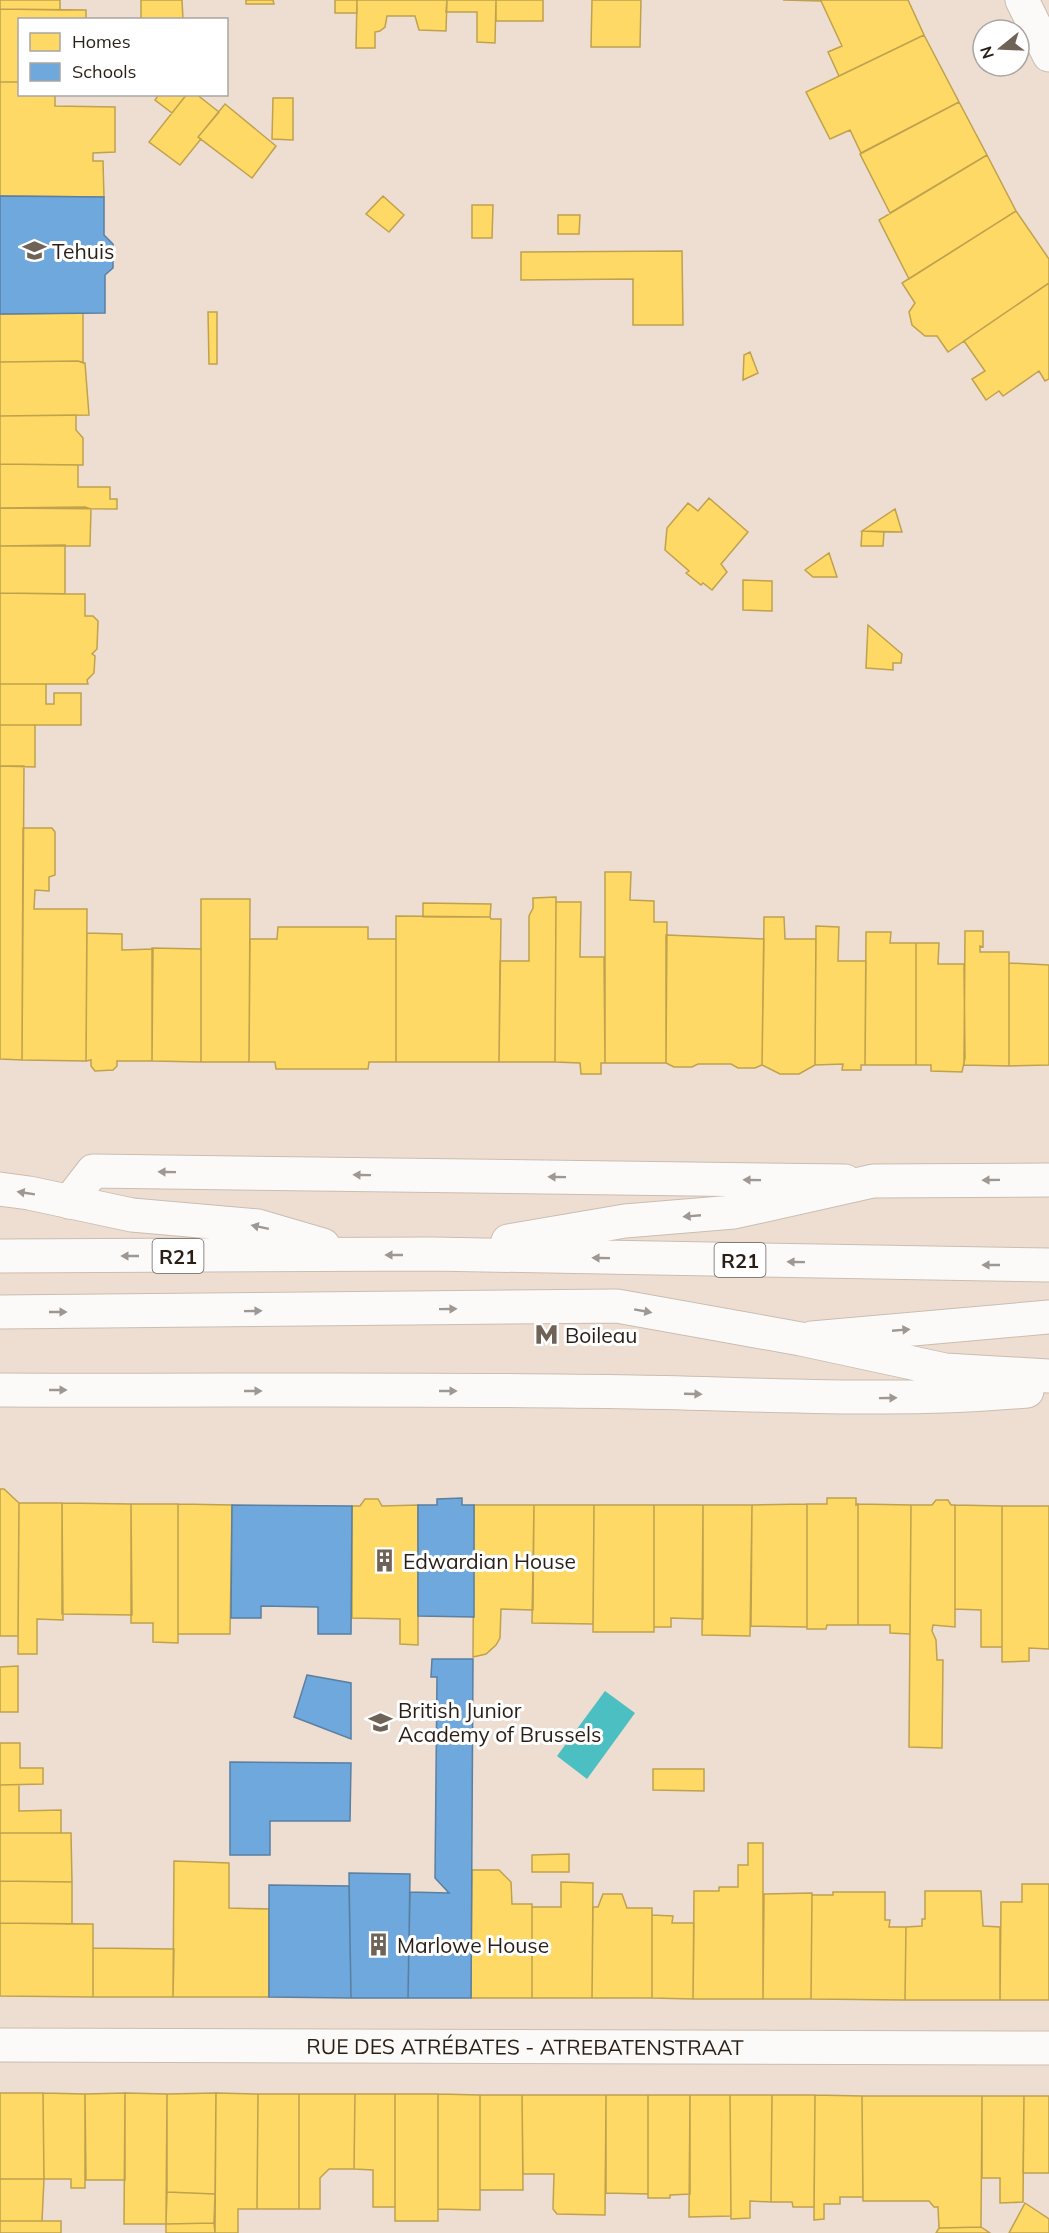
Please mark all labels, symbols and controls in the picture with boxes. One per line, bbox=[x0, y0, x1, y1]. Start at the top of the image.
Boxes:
legend bbox=[18, 18, 228, 96]
north arrow bbox=[971, 18, 1031, 78]
text: Homes bbox=[72, 30, 131, 53]
text: N bbox=[975, 44, 998, 61]
text: Schools bbox=[72, 60, 137, 83]
school or university icon: Tehuis bbox=[21, 238, 47, 264]
place label: Tehuis bbox=[52, 238, 114, 264]
one-way arrow bbox=[158, 1167, 177, 1177]
one-way arrow bbox=[352, 1170, 371, 1180]
one-way arrow bbox=[547, 1172, 566, 1182]
one-way arrow bbox=[742, 1175, 761, 1185]
one-way arrow bbox=[981, 1175, 1000, 1185]
one-way arrow bbox=[16, 1188, 35, 1197]
one-way arrow bbox=[683, 1211, 702, 1220]
one-way arrow bbox=[250, 1222, 269, 1231]
road number: R21 bbox=[152, 1239, 204, 1273]
road number: R21 bbox=[714, 1243, 766, 1277]
one-way arrow bbox=[384, 1250, 403, 1260]
one-way arrow bbox=[120, 1251, 139, 1261]
one-way arrow bbox=[591, 1253, 610, 1263]
one-way arrow bbox=[786, 1257, 805, 1266]
one-way arrow bbox=[981, 1260, 1000, 1270]
one-way arrow bbox=[439, 1304, 458, 1314]
one-way arrow bbox=[244, 1306, 263, 1316]
one-way arrow bbox=[49, 1307, 68, 1317]
one-way arrow bbox=[634, 1307, 653, 1316]
metro station icon: Boileau bbox=[534, 1322, 560, 1348]
place label: Boileau bbox=[565, 1322, 637, 1348]
one-way arrow bbox=[891, 1325, 910, 1335]
one-way arrow bbox=[49, 1385, 68, 1395]
one-way arrow bbox=[244, 1386, 263, 1396]
one-way arrow bbox=[439, 1386, 458, 1396]
one-way arrow bbox=[684, 1389, 703, 1399]
one-way arrow bbox=[879, 1393, 898, 1403]
building icon: Edwardian House bbox=[372, 1548, 398, 1574]
place label: Edwardian House bbox=[403, 1548, 576, 1574]
place label: British Junior Academy of Brussels bbox=[398, 1697, 601, 1747]
school or university icon: British Junior Academy of Brussels bbox=[367, 1709, 393, 1735]
building icon: Marlowe House bbox=[366, 1932, 392, 1958]
place label: Marlowe House bbox=[397, 1932, 549, 1958]
street label: RUE DES ATRÉBATES - ATREBATENSTRAAT bbox=[306, 2033, 744, 2060]

